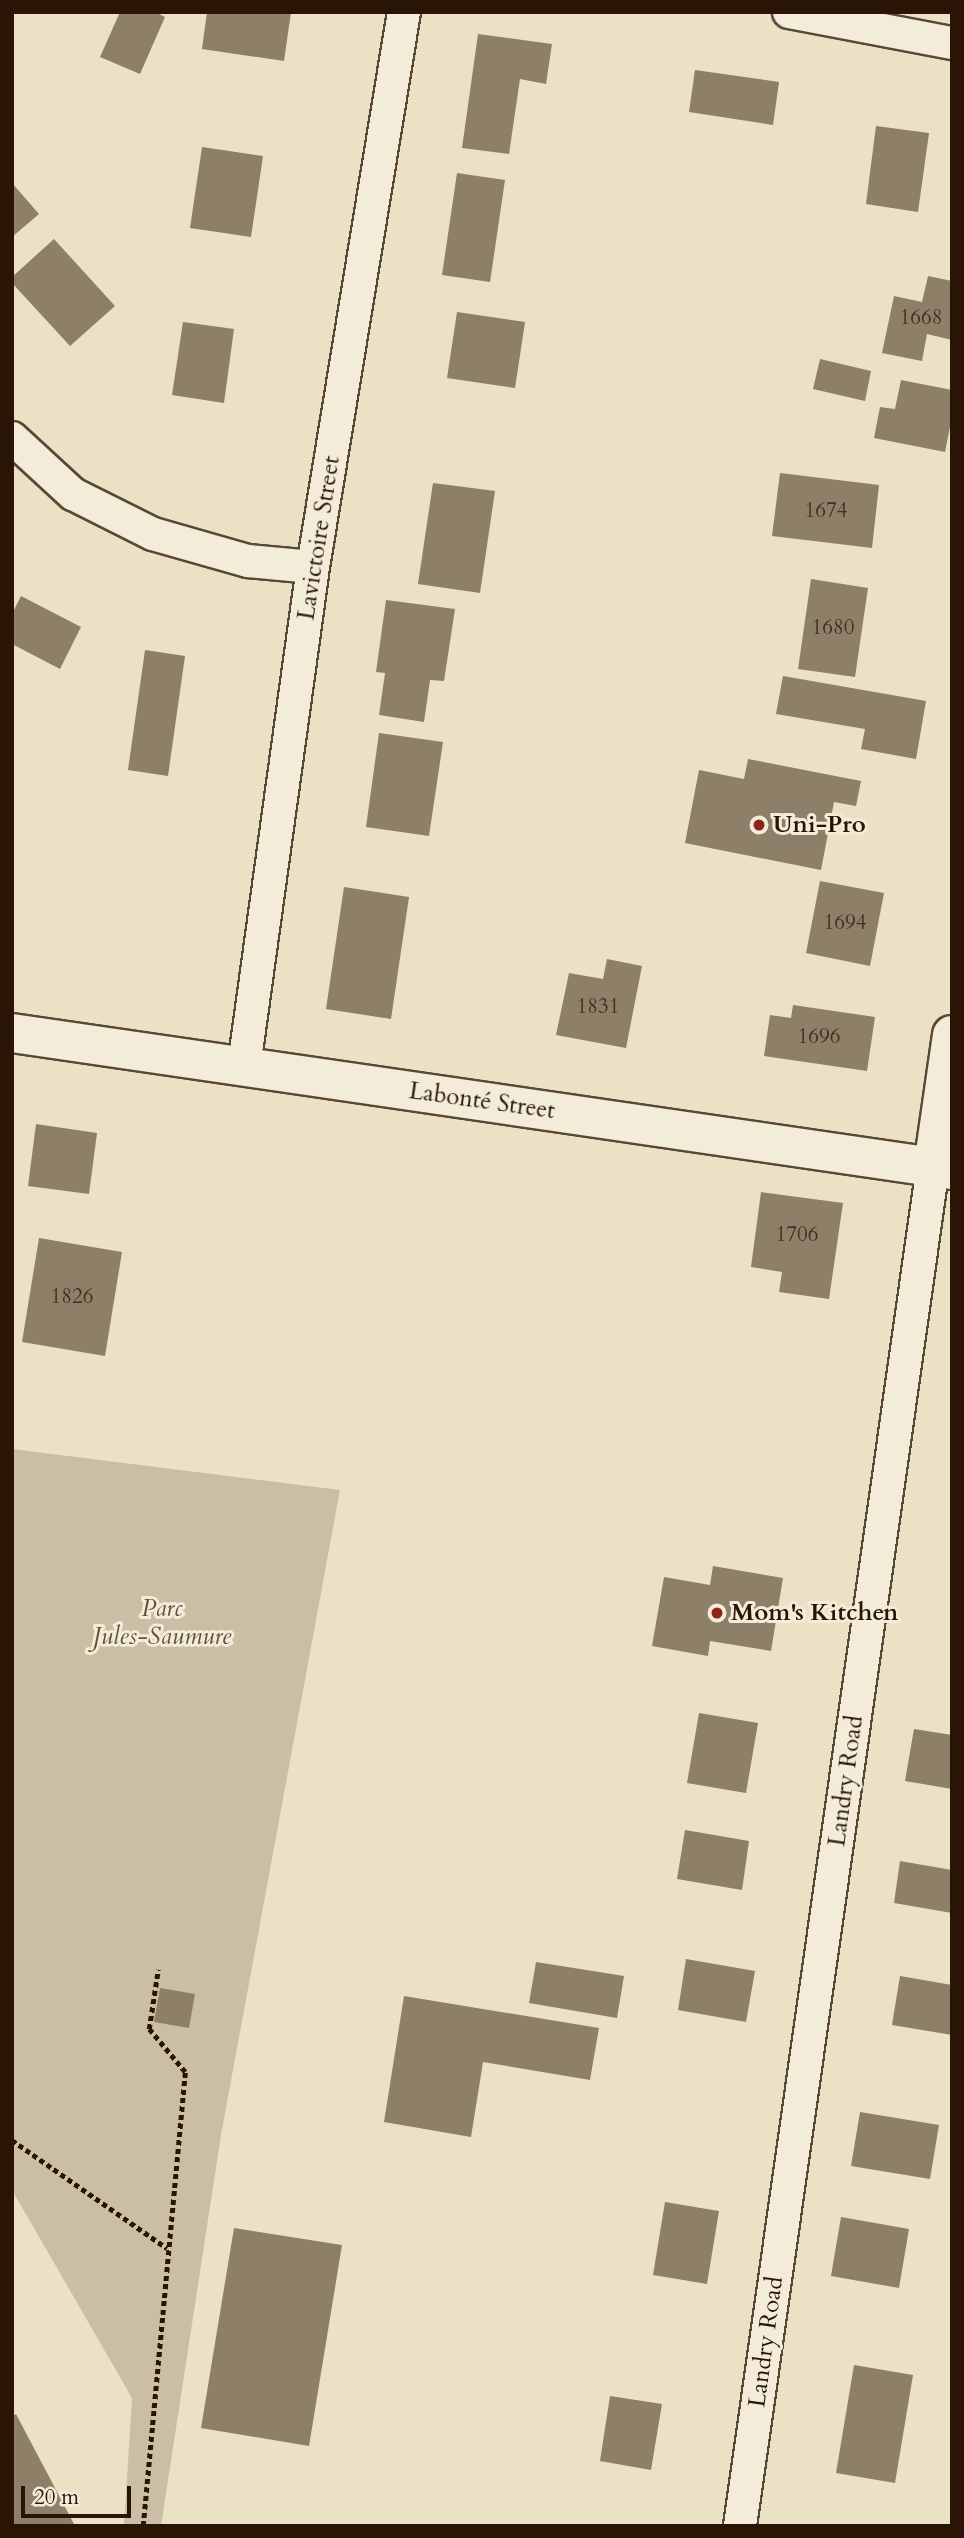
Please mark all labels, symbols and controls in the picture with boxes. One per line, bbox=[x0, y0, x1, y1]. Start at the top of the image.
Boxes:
house number: 1668 bbox=[899, 305, 943, 331]
street label: Lavictoire Street bbox=[292, 454, 346, 622]
house number: 1674 bbox=[804, 498, 848, 524]
house number: 1680 bbox=[811, 615, 855, 641]
place label: Uni-Pro bbox=[773, 811, 866, 839]
marker: Uni-Pro bbox=[751, 817, 767, 833]
house number: 1694 bbox=[823, 910, 867, 936]
house number: 1831 bbox=[576, 994, 620, 1020]
house number: 1696 bbox=[797, 1024, 841, 1050]
street label: Labonté Street bbox=[407, 1077, 557, 1125]
house number: 1706 bbox=[775, 1222, 819, 1248]
house number: 1826 bbox=[50, 1284, 94, 1310]
park label: Parc Jules-Saumure bbox=[93, 1595, 231, 1651]
place label: Mom's Kitchen bbox=[731, 1599, 898, 1627]
marker: Mom's Kitchen bbox=[709, 1605, 725, 1621]
street label: Landry Road bbox=[823, 1714, 869, 1848]
street label: Landry Road bbox=[743, 2275, 789, 2409]
scale bar bbox=[24, 2472, 135, 2516]
text: 20 m bbox=[34, 2483, 79, 2512]

